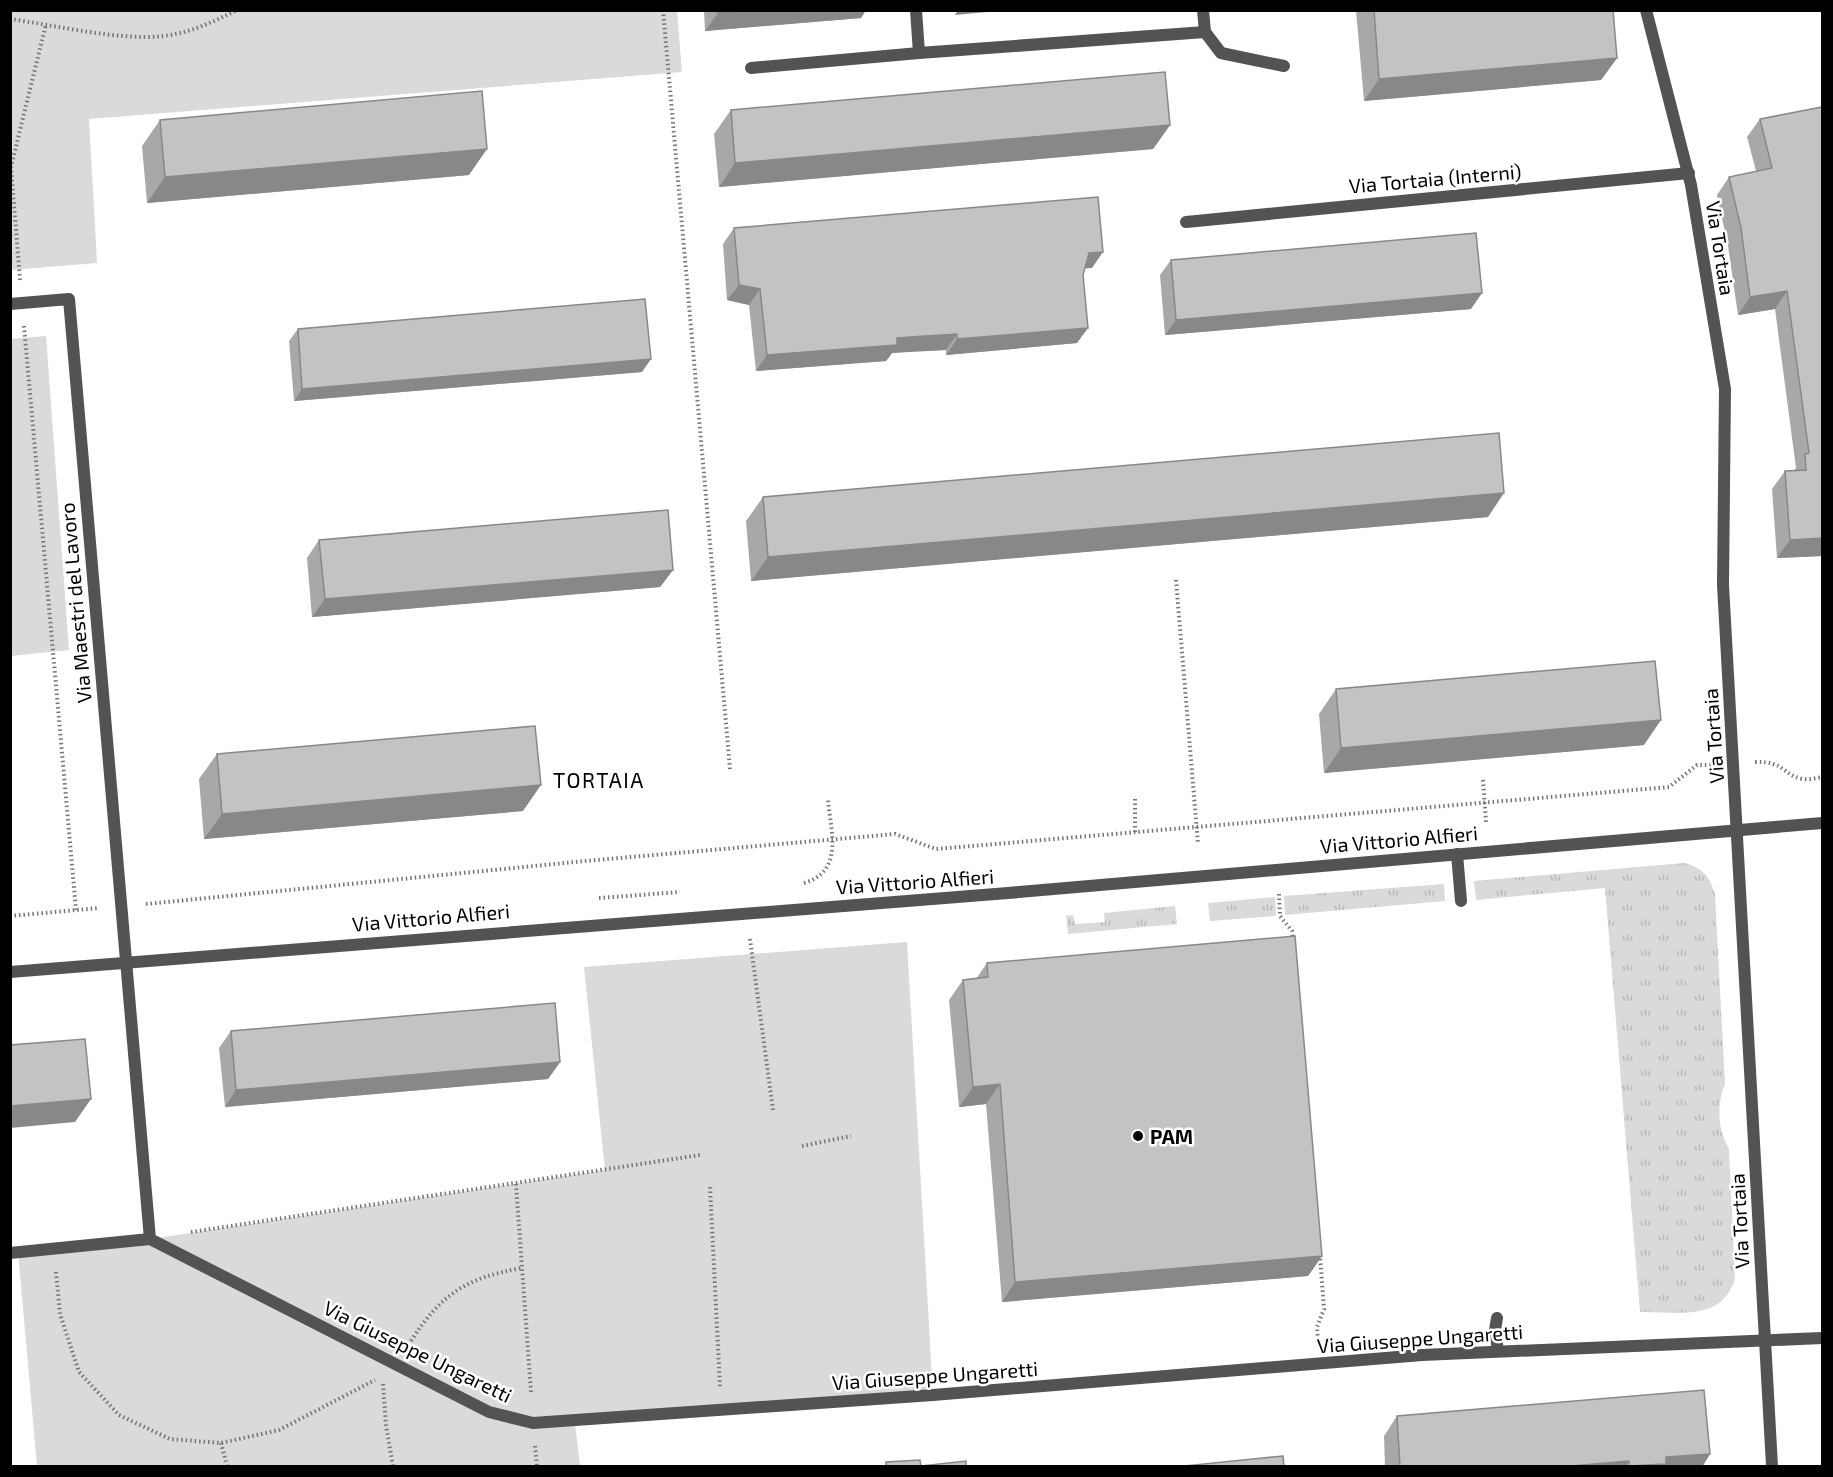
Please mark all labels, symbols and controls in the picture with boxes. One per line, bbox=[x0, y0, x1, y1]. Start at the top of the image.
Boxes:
street label: Via Tortaia (Interni) bbox=[1348, 158, 1522, 198]
street label: Via Tortaia bbox=[1702, 199, 1740, 297]
street label: Via Maestri del Lavoro bbox=[54, 502, 96, 704]
street label: Via Tortaia bbox=[1698, 688, 1728, 784]
district label: TORTAIA bbox=[553, 767, 645, 792]
street label: Via Vittorio Alfieri bbox=[1319, 820, 1479, 858]
street label: Via Vittorio Alfieri bbox=[835, 864, 995, 898]
street label: Via Vittorio Alfieri bbox=[351, 898, 511, 936]
place label: PAM bbox=[1150, 1124, 1193, 1148]
marker: PAM bbox=[1131, 1129, 1145, 1143]
street label: Via Tortaia bbox=[1725, 1173, 1753, 1269]
street label: Via Giuseppe Ungaretti bbox=[320, 1295, 516, 1407]
street label: Via Giuseppe Ungaretti bbox=[1316, 1319, 1524, 1357]
street label: Via Giuseppe Ungaretti bbox=[831, 1356, 1039, 1394]

